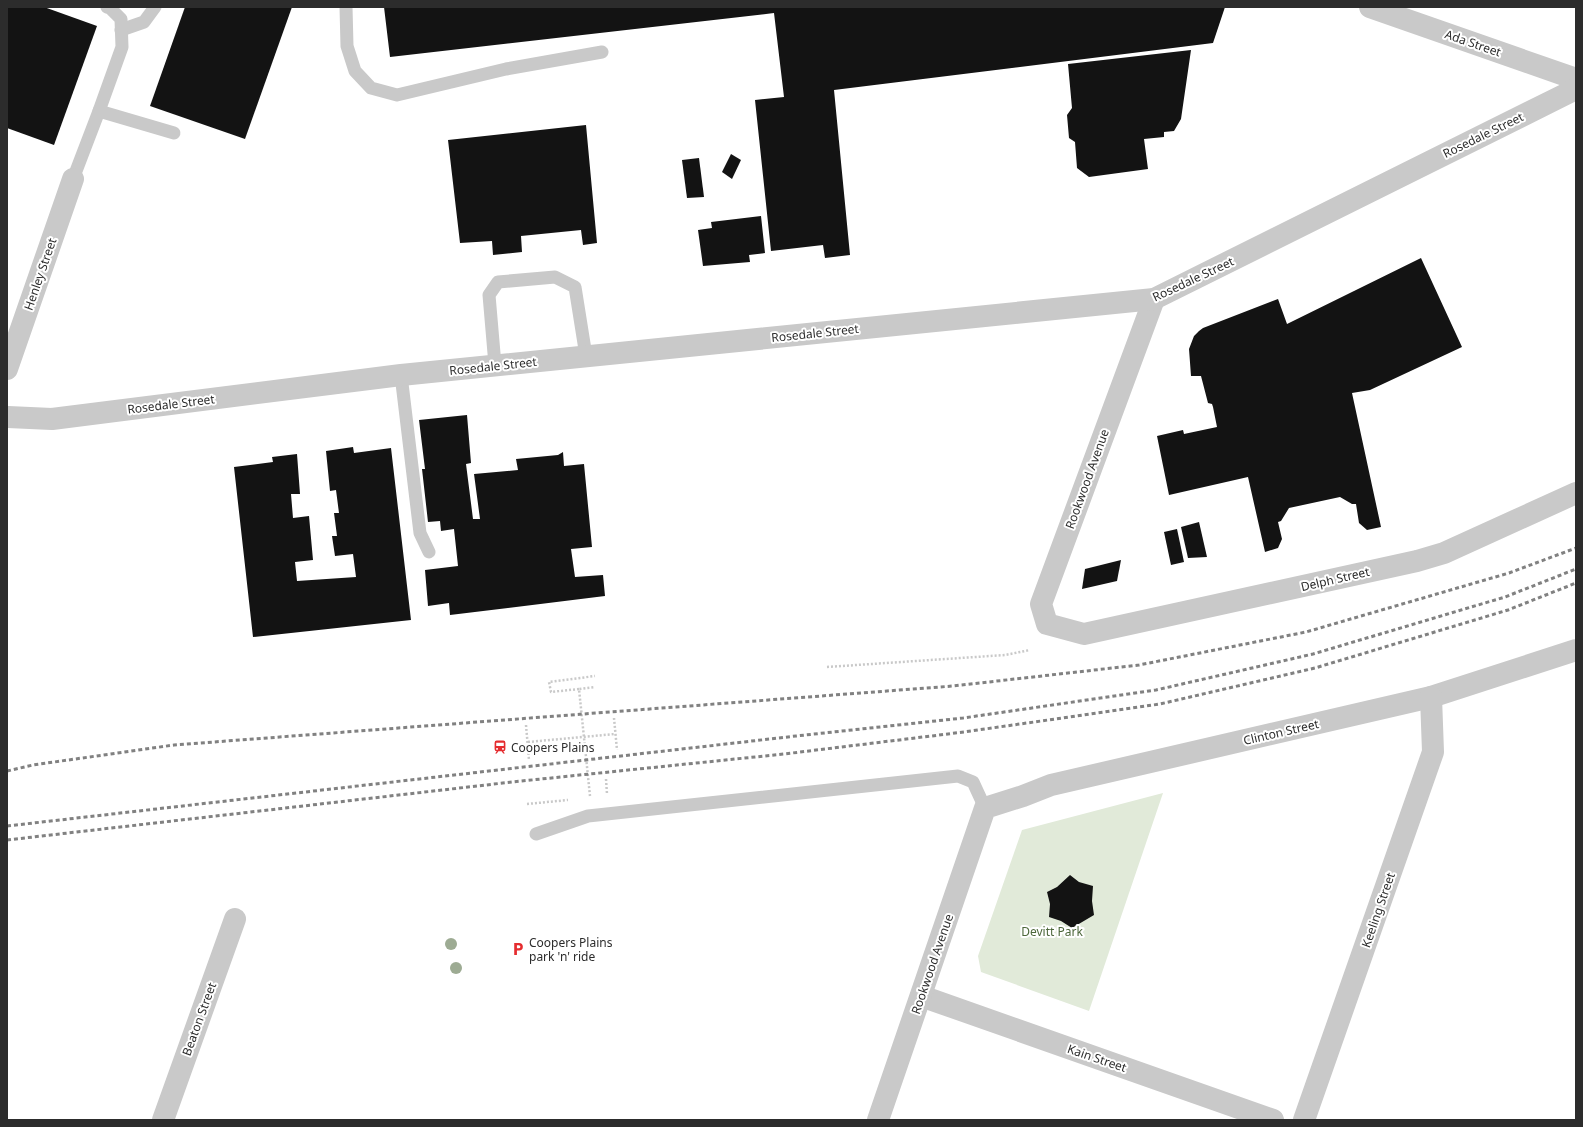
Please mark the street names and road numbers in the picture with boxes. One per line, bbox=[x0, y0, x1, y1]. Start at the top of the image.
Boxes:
street label: Ada Street bbox=[1443, 25, 1504, 61]
street label: Rosedale Street bbox=[1440, 108, 1527, 162]
street label: Henley Street bbox=[20, 235, 61, 312]
street label: Rosedale Street bbox=[1150, 252, 1237, 305]
street label: Rosedale Street bbox=[770, 320, 860, 346]
street label: Rosedale Street bbox=[448, 353, 538, 379]
street label: Rosedale Street bbox=[126, 390, 216, 418]
street label: Rookwood Avenue bbox=[1061, 427, 1113, 531]
street label: Delph Street bbox=[1299, 563, 1372, 595]
street label: Clinton Street bbox=[1242, 715, 1321, 749]
street label: Keeling Street bbox=[1357, 869, 1399, 950]
street label: Rookwood Avenue bbox=[907, 911, 957, 1016]
street label: Beaton Street bbox=[178, 979, 220, 1058]
street label: Kain Street bbox=[1065, 1040, 1129, 1076]

